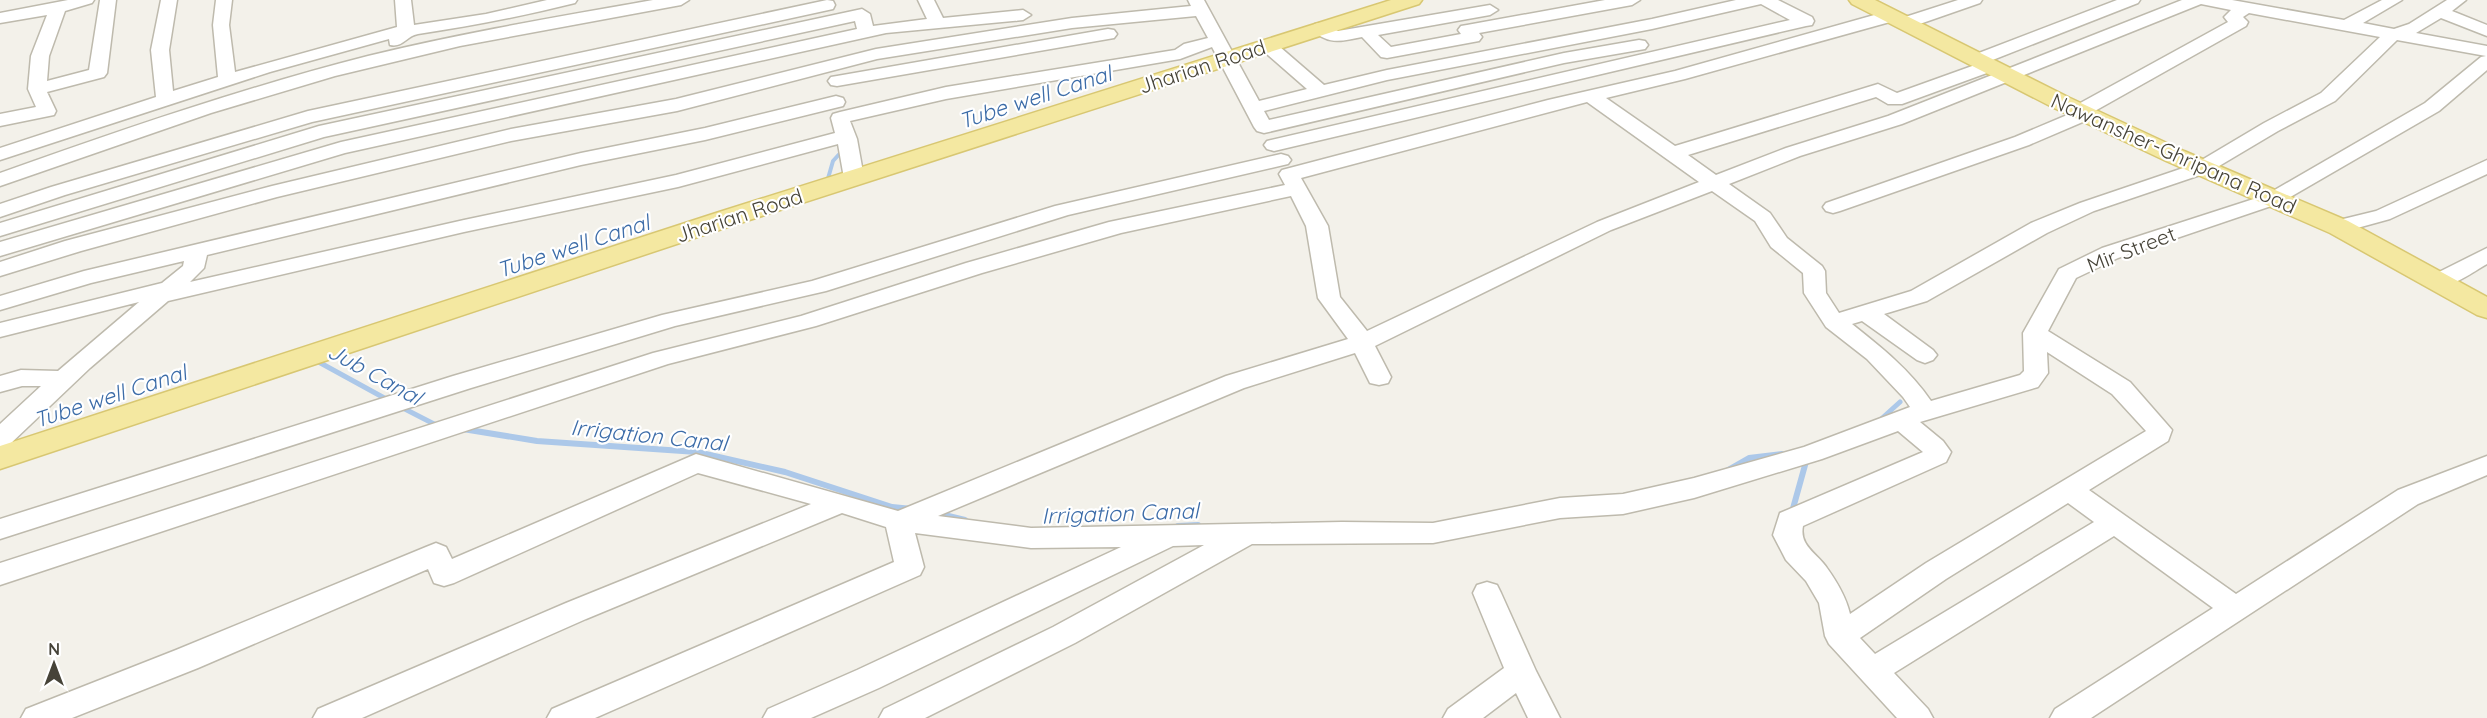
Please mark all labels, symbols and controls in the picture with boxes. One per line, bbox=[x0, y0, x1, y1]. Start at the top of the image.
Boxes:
street label: Jharian Road bbox=[1135, 33, 1269, 99]
water label: Tube well Canal bbox=[955, 58, 1118, 135]
street label: Nawansher-Ghripana Road bbox=[2047, 87, 2301, 219]
street label: Jharian Road bbox=[672, 182, 806, 248]
water label: Tube well Canal bbox=[493, 207, 656, 284]
street label: Mir Street bbox=[2083, 220, 2179, 278]
water label: Jub Canal bbox=[323, 337, 430, 413]
water label: Tube well Canal bbox=[30, 357, 193, 434]
water label: Irrigation Canal bbox=[569, 413, 731, 457]
water label: Irrigation Canal bbox=[1041, 496, 1202, 530]
north arrow bbox=[24, 634, 84, 694]
text: N bbox=[48, 639, 60, 659]

